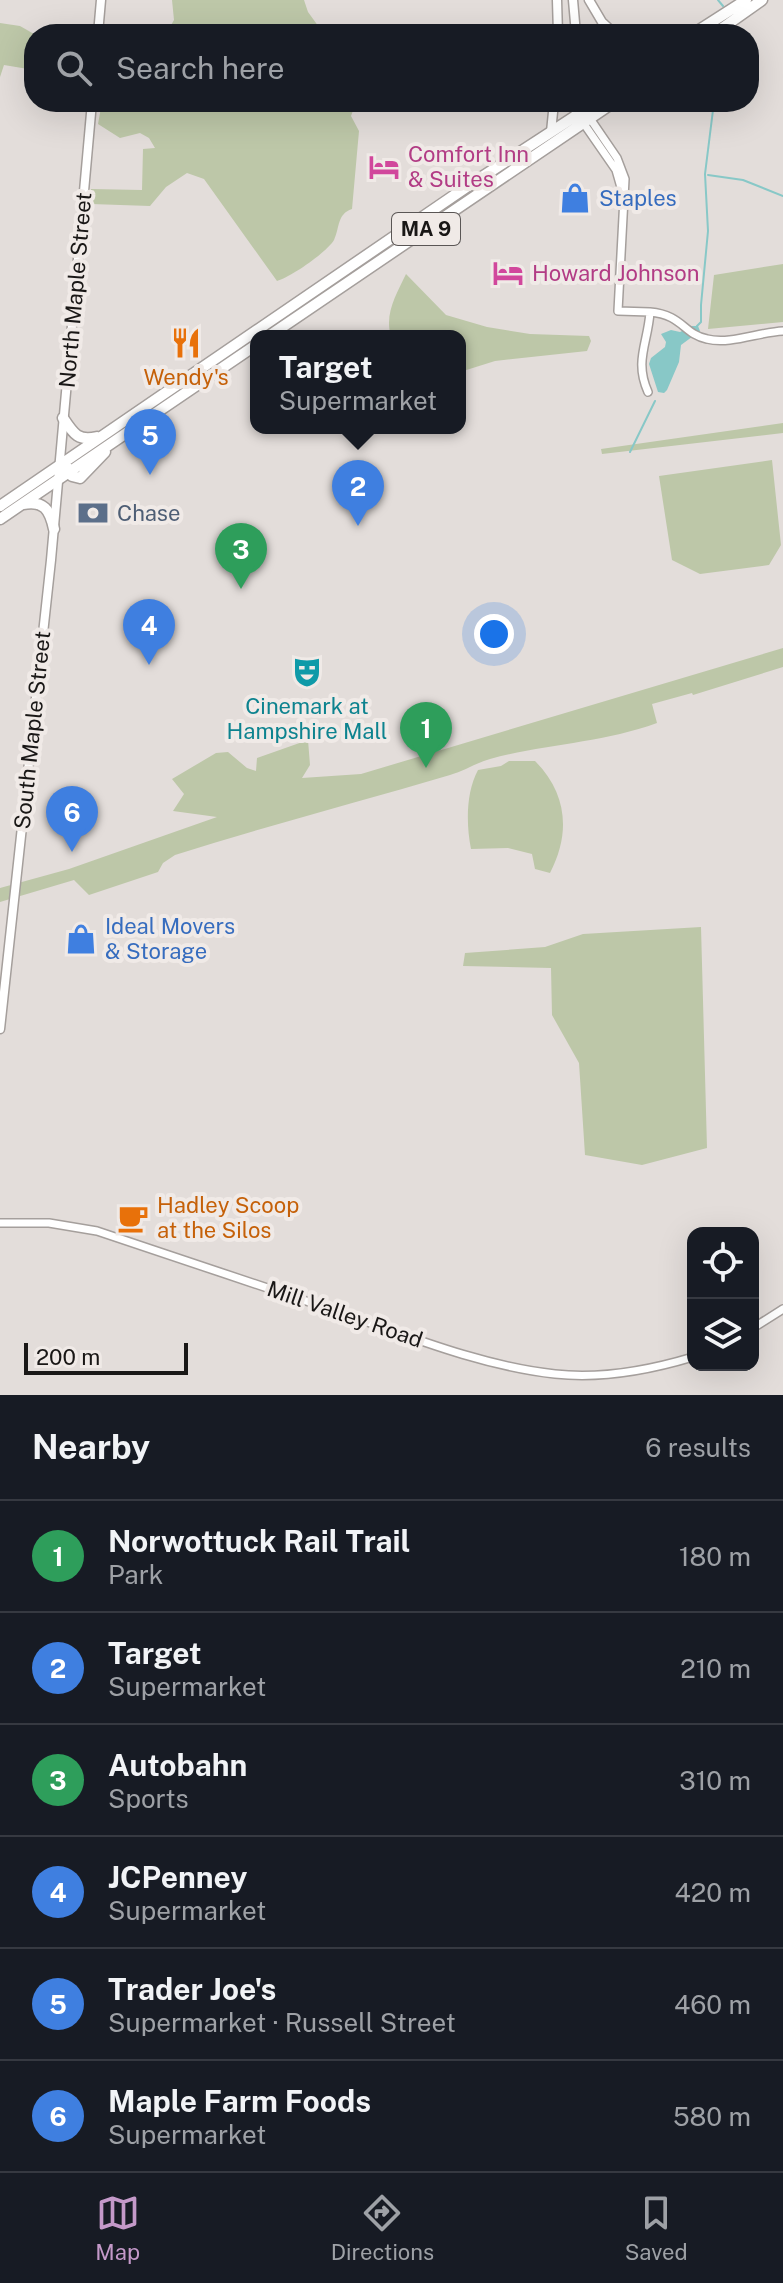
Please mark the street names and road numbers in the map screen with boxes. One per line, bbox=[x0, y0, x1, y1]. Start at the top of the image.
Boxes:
street label: North Maple Street bbox=[53, 191, 97, 389]
road number: MA 9 bbox=[392, 213, 460, 245]
street label: South Maple Street bbox=[9, 630, 55, 830]
street label: Mill Valley Road bbox=[264, 1275, 426, 1353]

